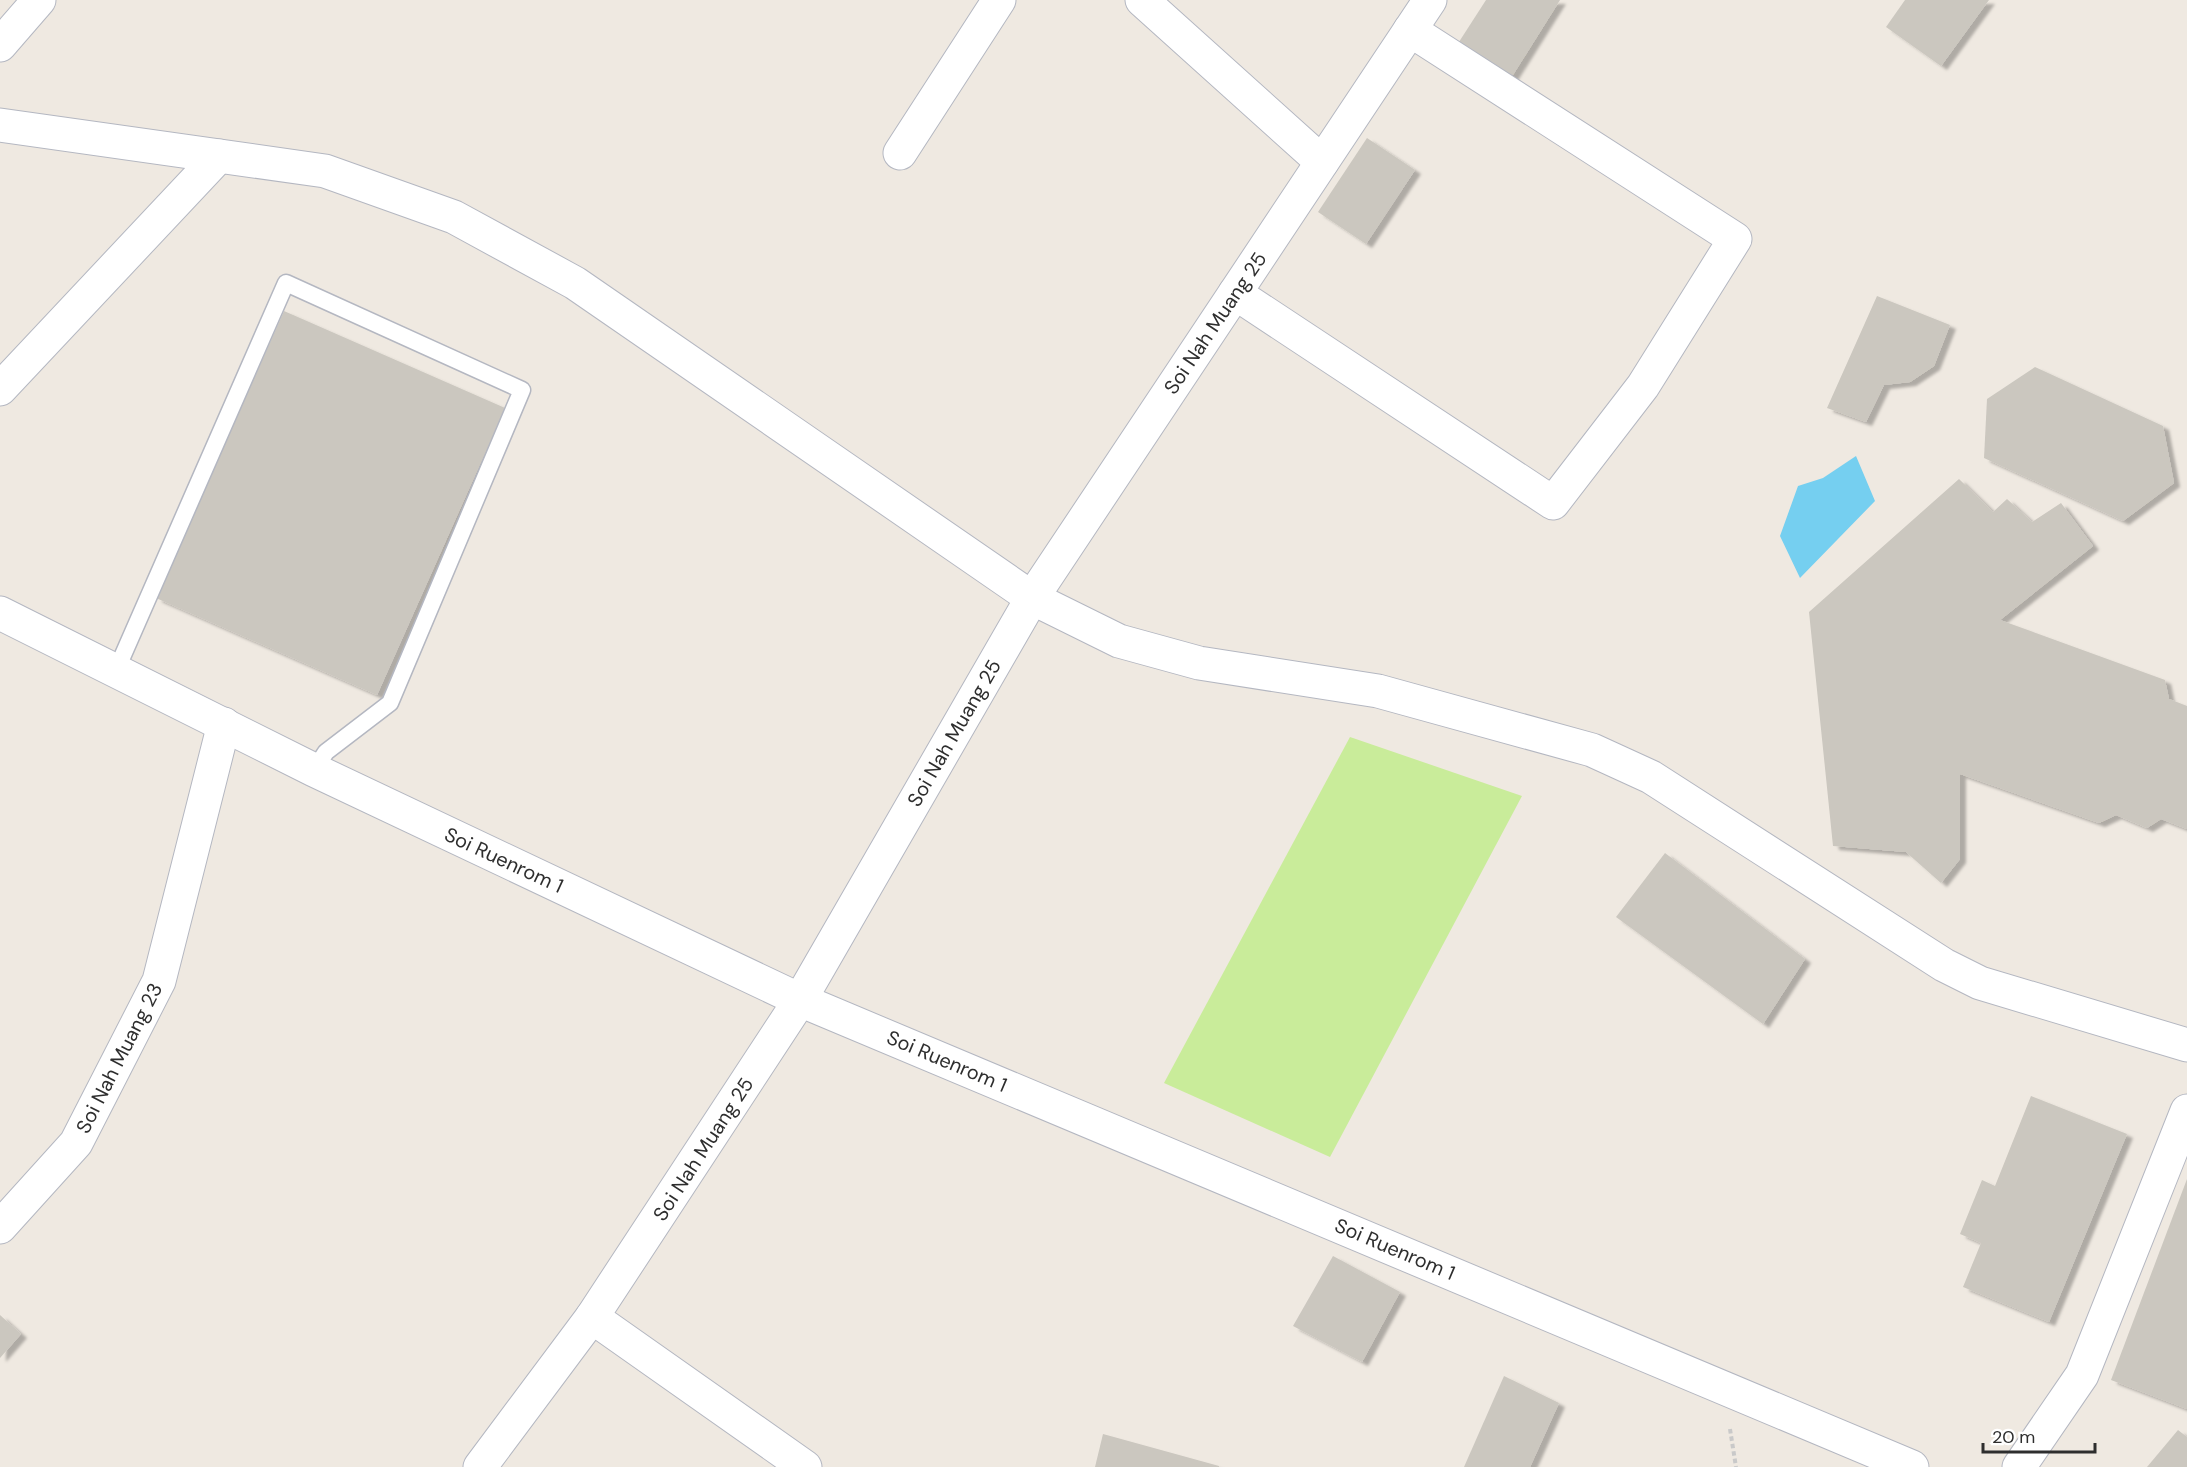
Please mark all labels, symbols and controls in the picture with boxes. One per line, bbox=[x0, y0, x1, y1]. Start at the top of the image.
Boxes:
street label: Soi Nah Muang 25 bbox=[1158, 247, 1272, 399]
street label: Soi Nah Muang 25 bbox=[901, 655, 1007, 811]
street label: Soi Ruenrom 1 bbox=[440, 821, 568, 899]
street label: Soi Nah Muang 23 bbox=[70, 978, 168, 1138]
street label: Soi Ruenrom 1 bbox=[883, 1024, 1011, 1098]
street label: Soi Nah Muang 25 bbox=[647, 1072, 759, 1226]
street label: Soi Ruenrom 1 bbox=[1331, 1212, 1459, 1286]
scale bar bbox=[1983, 1416, 2096, 1454]
text: 20 m bbox=[1992, 1425, 2035, 1449]

